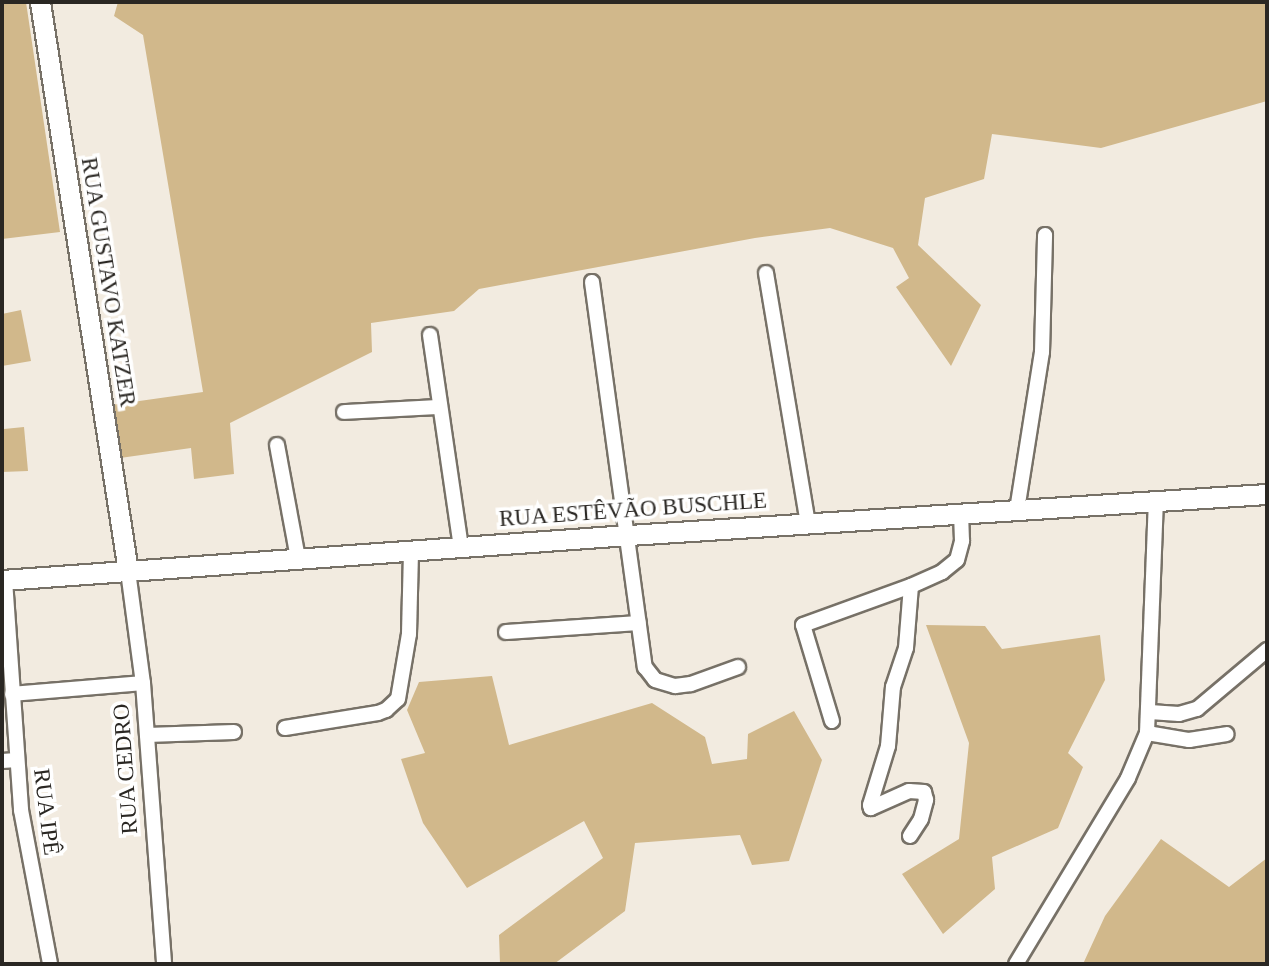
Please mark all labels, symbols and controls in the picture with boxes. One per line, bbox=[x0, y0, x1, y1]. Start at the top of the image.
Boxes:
street label: RUA GUSTAVO KATZER bbox=[75, 155, 141, 409]
street label: RUA ESTÊVÃO BUSCHLE bbox=[498, 487, 768, 533]
street label: RUA CEDRO bbox=[108, 702, 144, 836]
street label: RUA IPÊ bbox=[27, 766, 65, 858]

